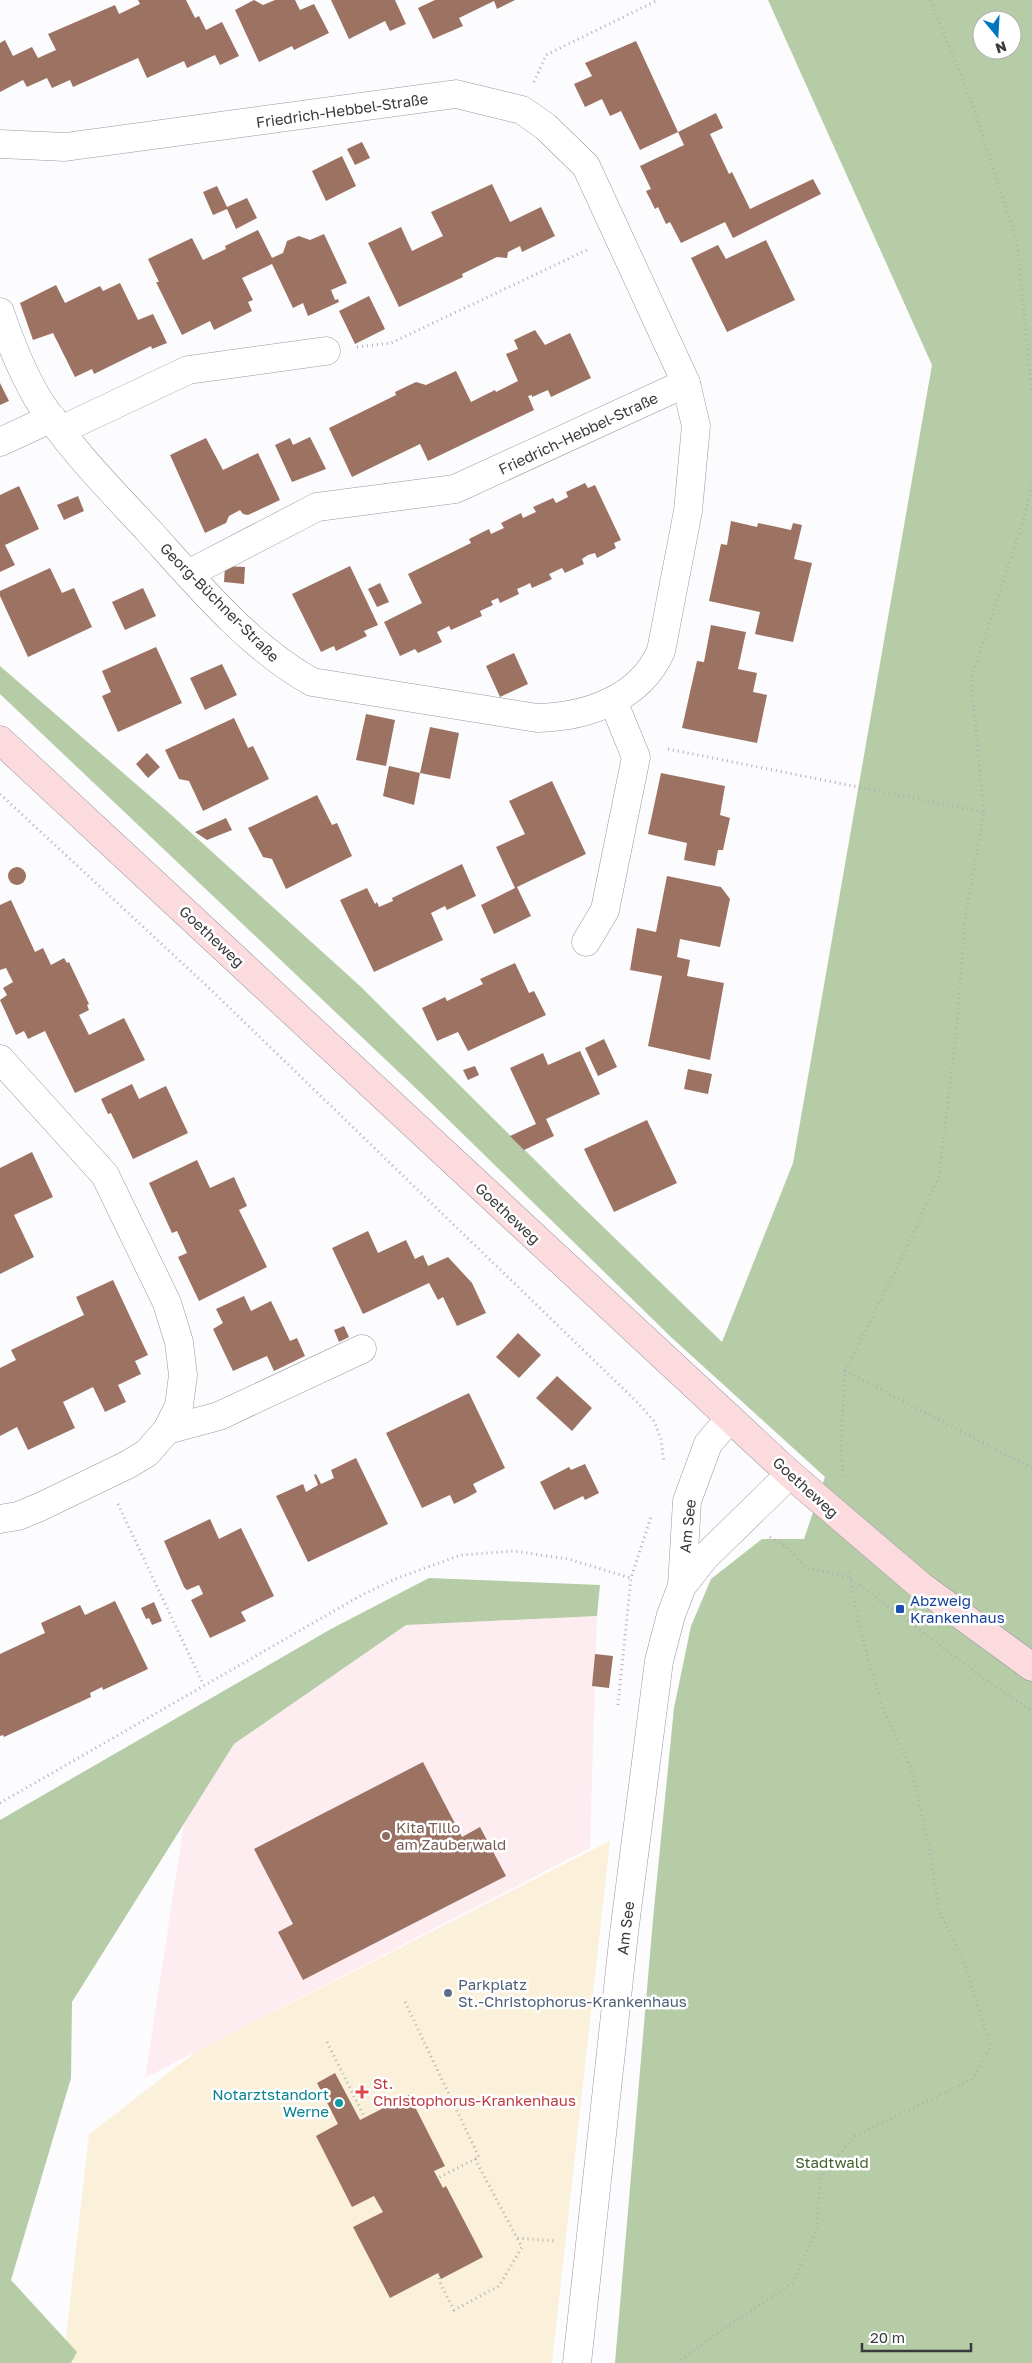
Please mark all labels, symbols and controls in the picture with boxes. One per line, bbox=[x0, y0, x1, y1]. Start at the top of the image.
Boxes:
north arrow bbox=[972, 10, 1022, 60]
text: N bbox=[993, 38, 1009, 58]
street label: Friedrich-Hebbel-Straße bbox=[255, 89, 430, 131]
street label: Friedrich-Hebbel-Straße bbox=[495, 388, 661, 478]
street label: Georg-Büchner-Straße bbox=[157, 539, 283, 665]
street label: Goetheweg bbox=[176, 901, 248, 971]
street label: Goetheweg bbox=[472, 1178, 544, 1248]
street label: Goetheweg bbox=[770, 1453, 842, 1521]
street label: Am See bbox=[675, 1498, 699, 1554]
place label: Abzweig Krankenhaus bbox=[910, 1591, 1005, 1626]
marker: Abzweig Krankenhaus bbox=[894, 1603, 906, 1615]
place label: Kita Tillo am Zauberwald bbox=[396, 1818, 506, 1853]
marker: Kita Tillo am Zauberwald bbox=[380, 1830, 392, 1842]
street label: Am See bbox=[613, 1900, 637, 1956]
place label: Parkplatz St.-Christophorus-Krankenhaus bbox=[458, 1975, 687, 2010]
marker: Parkplatz St.-Christophorus-Krankenhaus bbox=[442, 1987, 454, 1999]
place label: St. Christophorus-Krankenhaus bbox=[373, 2074, 576, 2109]
place label: Notarztstandort Werne bbox=[212, 2085, 329, 2120]
marker: St. Christophorus-Krankenhaus bbox=[355, 2085, 369, 2099]
marker: Notarztstandort Werne bbox=[333, 2097, 345, 2109]
park label: Stadtwald bbox=[795, 2153, 869, 2171]
scale bar bbox=[862, 2320, 971, 2352]
text: 20 m bbox=[870, 2328, 905, 2346]

